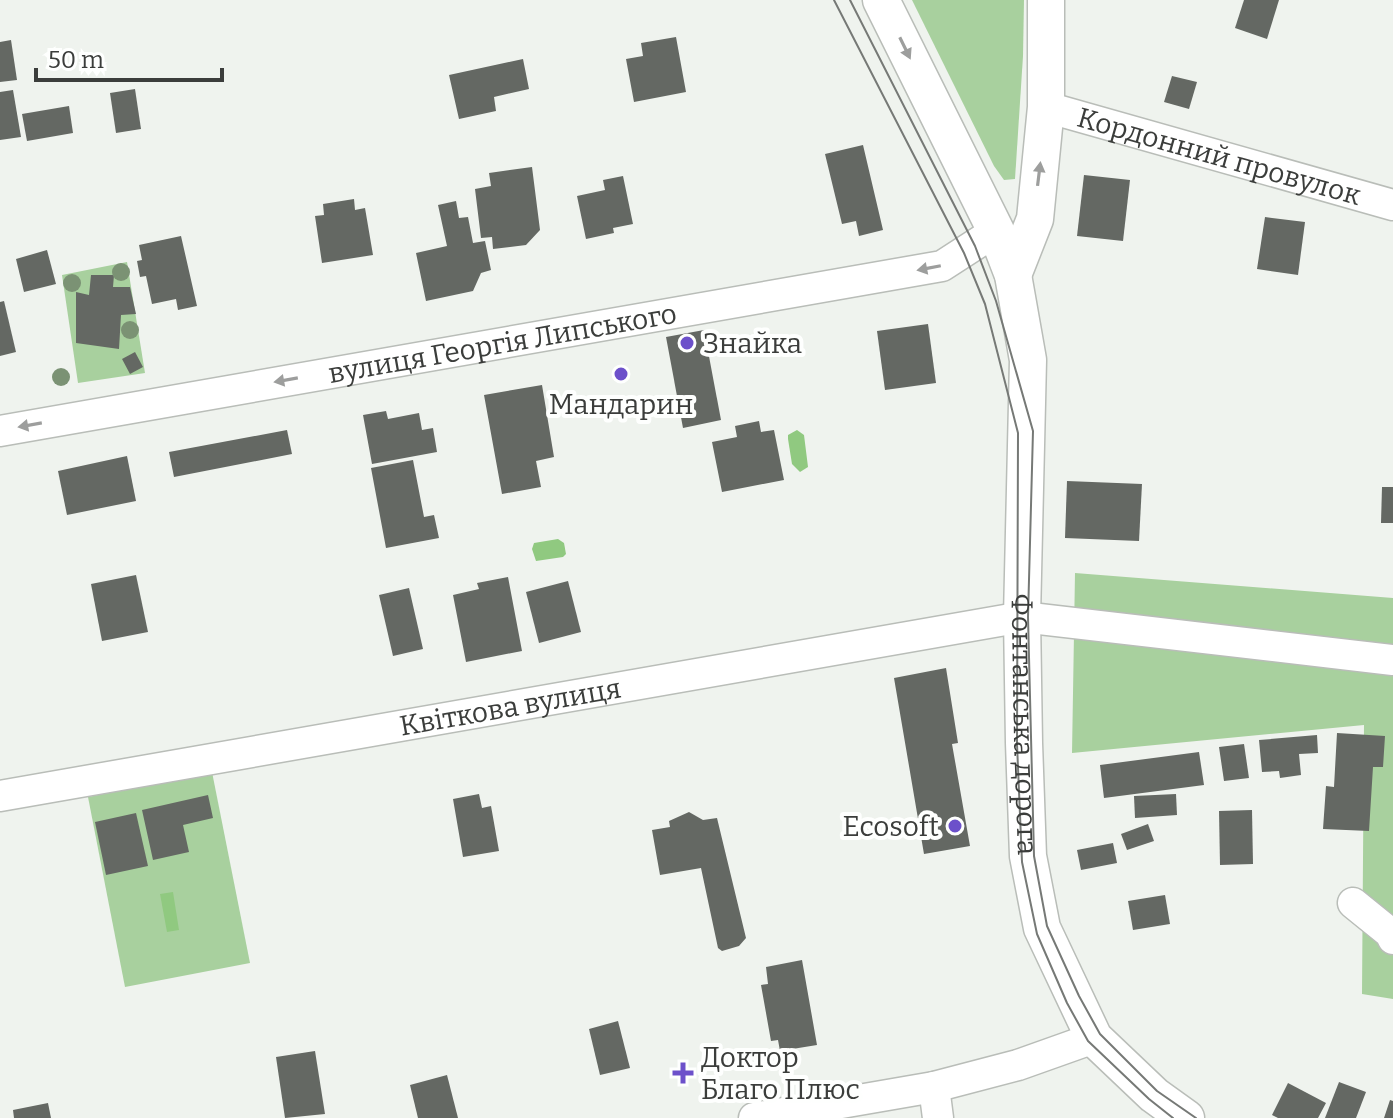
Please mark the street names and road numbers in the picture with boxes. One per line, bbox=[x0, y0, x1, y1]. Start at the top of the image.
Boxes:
street label: Кордонний провулок bbox=[1074, 101, 1365, 212]
street label: вулиця Георгія Липського bbox=[326, 297, 679, 390]
street label: Фонтанська дорога bbox=[1005, 593, 1044, 856]
street label: Квіткова вулиця bbox=[397, 672, 624, 743]

